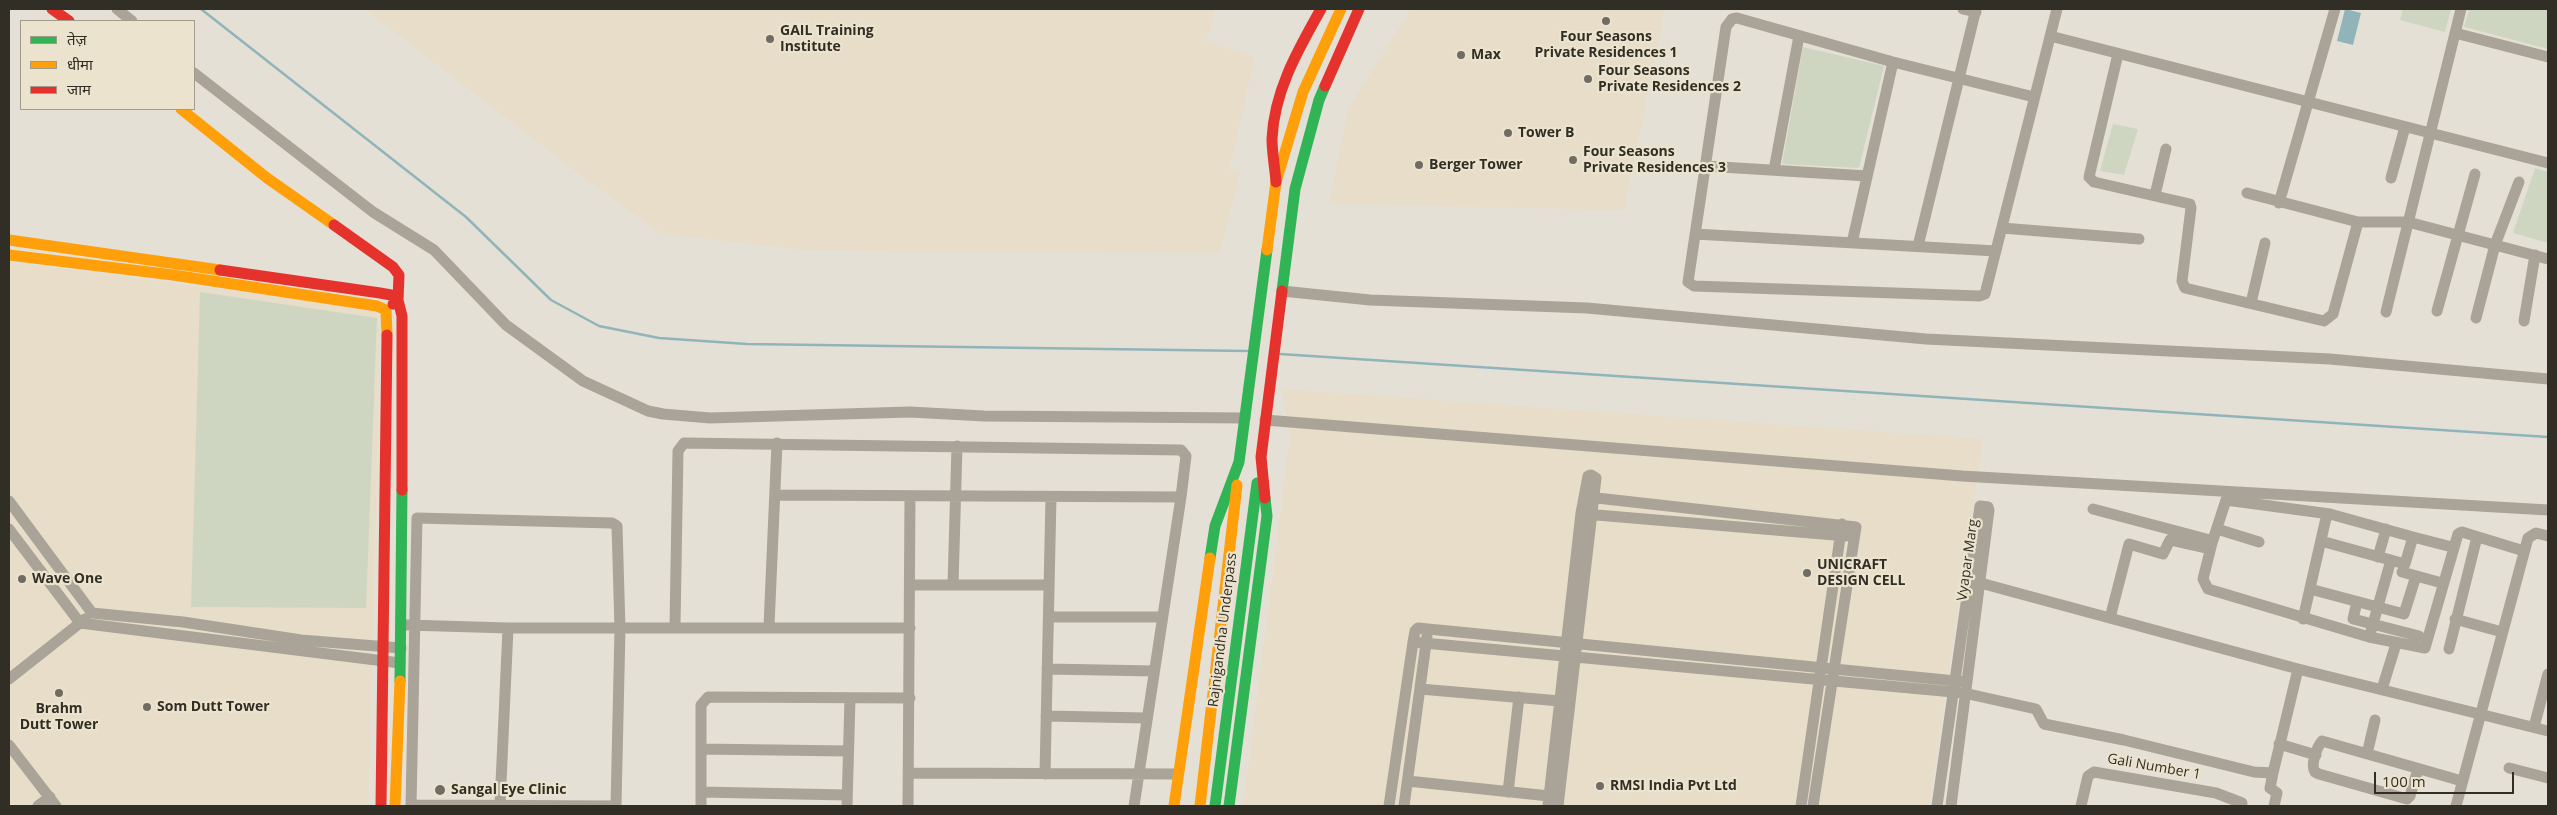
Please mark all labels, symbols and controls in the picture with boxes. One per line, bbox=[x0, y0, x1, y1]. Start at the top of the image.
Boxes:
marker: Four Seasons Private Residences 1 bbox=[1600, 15, 1612, 27]
legend bbox=[20, 20, 195, 110]
place label: GAIL Training Institute bbox=[780, 23, 874, 56]
text: तेज़ bbox=[67, 29, 87, 49]
place label: Four Seasons Private Residences 1 bbox=[1535, 29, 1677, 62]
marker: GAIL Training Institute bbox=[764, 33, 776, 45]
place label: Max bbox=[1471, 47, 1501, 63]
marker: Max bbox=[1455, 49, 1467, 61]
text: धीमा bbox=[67, 54, 93, 74]
place label: Four Seasons Private Residences 2 bbox=[1598, 63, 1741, 95]
marker: Four Seasons Private Residences 2 bbox=[1582, 73, 1594, 85]
text: जाम bbox=[67, 79, 91, 99]
place label: Tower B bbox=[1518, 125, 1574, 141]
marker: Tower B bbox=[1502, 127, 1514, 139]
place label: Four Seasons Private Residences 3 bbox=[1583, 144, 1726, 176]
marker: Four Seasons Private Residences 3 bbox=[1567, 154, 1579, 166]
place label: Berger Tower bbox=[1429, 157, 1523, 173]
marker: Berger Tower bbox=[1413, 159, 1425, 171]
street label: Vyapar Marg bbox=[1954, 518, 1982, 602]
street label: Rajnigandha Underpass bbox=[1205, 552, 1241, 708]
place label: UNICRAFT DESIGN CELL bbox=[1817, 557, 1905, 590]
marker: UNICRAFT DESIGN CELL bbox=[1801, 567, 1813, 579]
place label: Wave One bbox=[32, 571, 102, 587]
marker: Wave One bbox=[16, 573, 28, 585]
marker: Brahm Dutt Tower bbox=[53, 687, 65, 699]
place label: Som Dutt Tower bbox=[157, 699, 270, 715]
place label: Brahm Dutt Tower bbox=[20, 701, 98, 734]
marker: Som Dutt Tower bbox=[141, 701, 153, 713]
street label: Gali Number 1 bbox=[2106, 751, 2202, 783]
scale bar bbox=[2377, 762, 2517, 794]
text: 100 m bbox=[2382, 771, 2426, 791]
place label: RMSI India Pvt Ltd bbox=[1610, 778, 1737, 794]
marker: RMSI India Pvt Ltd bbox=[1594, 780, 1606, 792]
place label: Sangal Eye Clinic bbox=[451, 782, 566, 798]
marker: Sangal Eye Clinic bbox=[433, 783, 447, 797]

